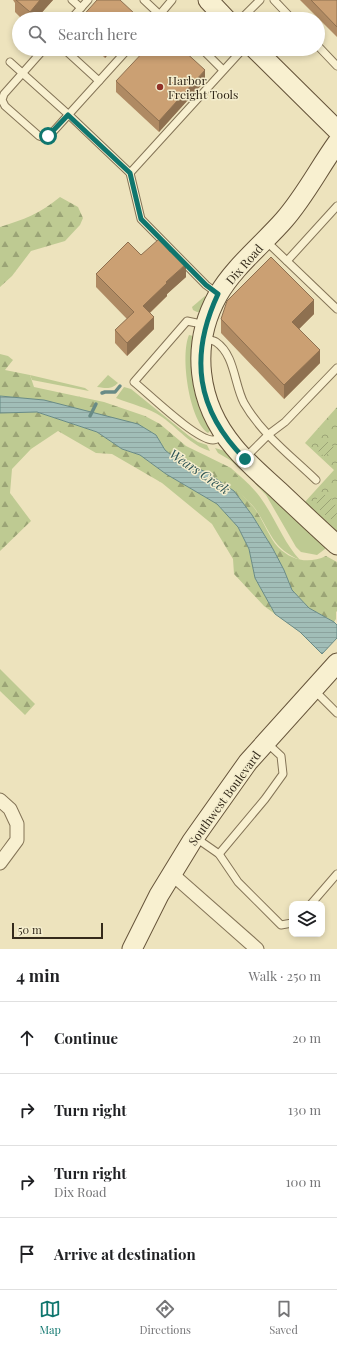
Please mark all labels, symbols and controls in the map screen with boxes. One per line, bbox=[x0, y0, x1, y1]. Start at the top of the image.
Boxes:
search box bbox=[12, 12, 325, 56]
icon: search bbox=[26, 23, 48, 45]
text: Search here bbox=[58, 24, 137, 44]
place label: Harbor Freight Tools bbox=[168, 72, 238, 102]
marker: Harbor Freight Tools bbox=[155, 82, 165, 92]
route start bbox=[39, 127, 57, 145]
street label: Dix Road bbox=[222, 240, 266, 288]
water label: Wears Creek bbox=[167, 445, 234, 498]
route end bbox=[236, 450, 254, 468]
street label: Southwest Boulevard bbox=[184, 748, 264, 848]
map controls bbox=[289, 901, 325, 937]
button: layers bbox=[289, 901, 325, 937]
scale bar bbox=[12, 921, 103, 940]
text: 50 m bbox=[18, 922, 42, 937]
text: 4 min bbox=[16, 964, 60, 986]
text: Walk · 250 m bbox=[249, 967, 321, 984]
icon: ahead bbox=[16, 1027, 38, 1049]
text: Continue bbox=[54, 1028, 118, 1048]
text: 20 m bbox=[292, 1029, 321, 1046]
icon: right bbox=[16, 1099, 38, 1121]
text: Turn right bbox=[54, 1100, 127, 1120]
text: 130 m bbox=[288, 1101, 321, 1118]
text: Turn right bbox=[54, 1163, 127, 1183]
icon: right bbox=[16, 1171, 38, 1193]
text: 100 m bbox=[286, 1173, 321, 1190]
text: Dix Road bbox=[54, 1183, 107, 1200]
icon: arrive bbox=[16, 1243, 38, 1265]
text: Arrive at destination bbox=[54, 1244, 196, 1264]
tab: Map bbox=[39, 1298, 61, 1337]
tab: Directions bbox=[139, 1298, 191, 1337]
tab: Saved bbox=[269, 1298, 298, 1337]

